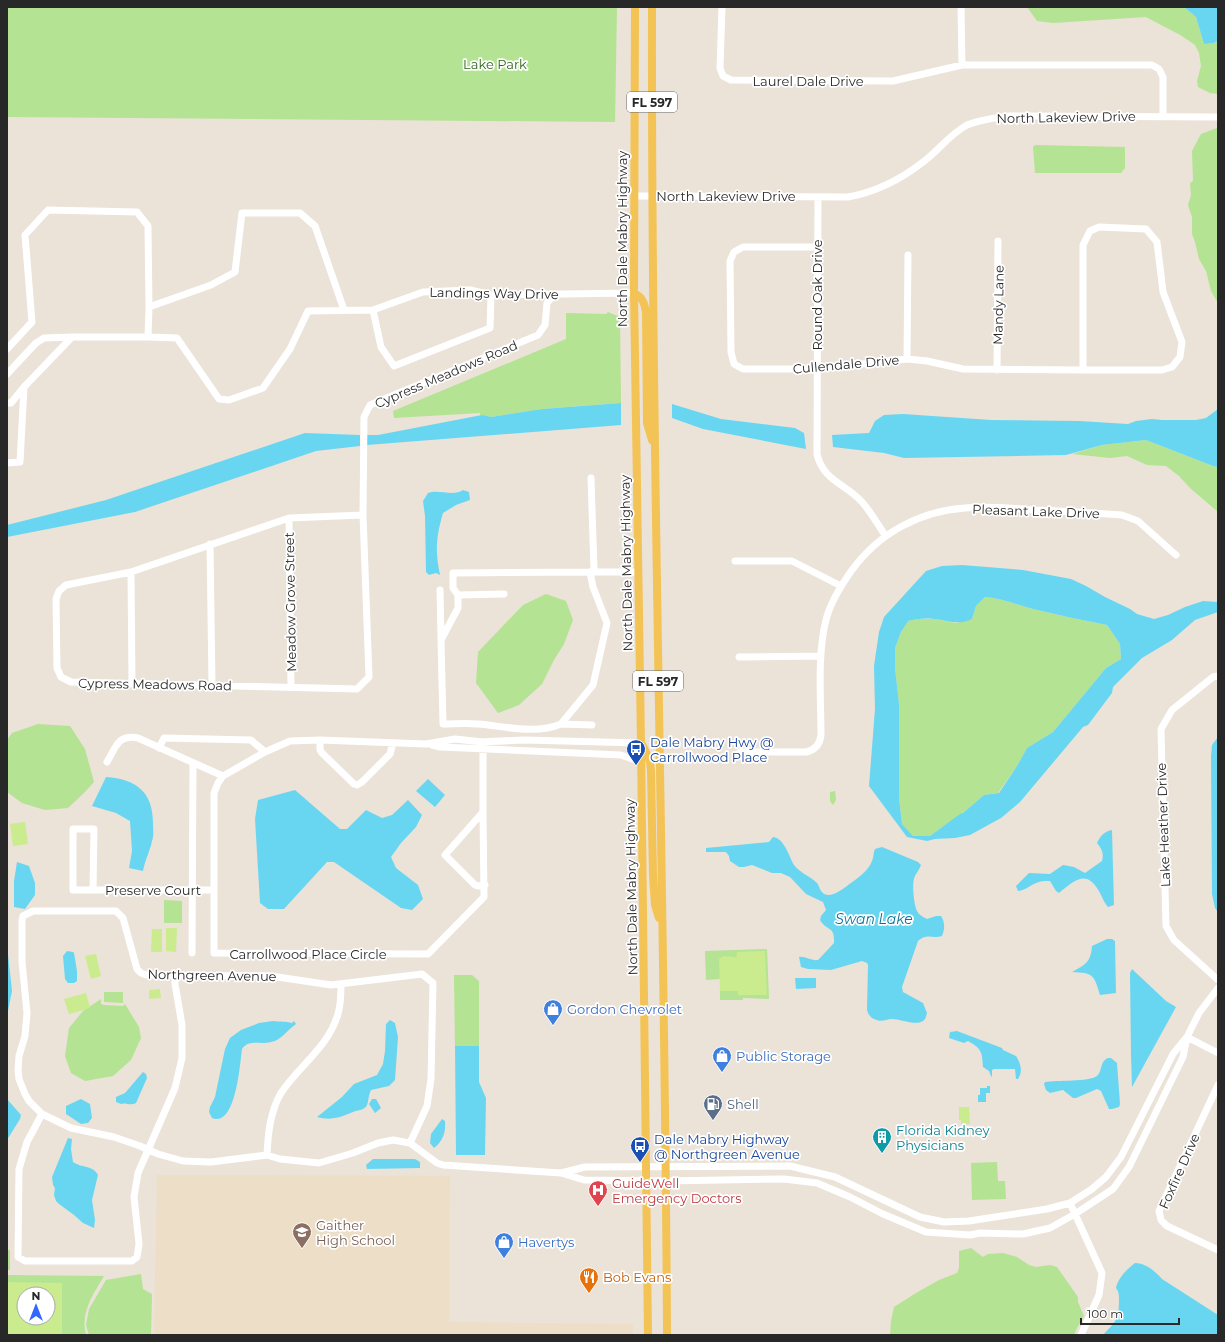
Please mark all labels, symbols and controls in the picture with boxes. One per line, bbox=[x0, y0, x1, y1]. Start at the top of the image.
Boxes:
park label: Lake Park bbox=[463, 56, 527, 72]
street label: Laurel Dale Drive bbox=[752, 73, 864, 89]
road number: FL 597 bbox=[627, 92, 677, 112]
street label: North Lakeview Drive bbox=[996, 108, 1136, 126]
street label: North Dale Mabry Highway bbox=[614, 150, 630, 327]
street label: North Lakeview Drive bbox=[656, 188, 796, 204]
street label: Round Oak Drive bbox=[809, 239, 825, 351]
street label: Mandy Lane bbox=[989, 265, 1007, 345]
street label: Landings Way Drive bbox=[429, 284, 559, 302]
street label: Cypress Meadows Road bbox=[372, 337, 520, 411]
street label: Cullendale Drive bbox=[792, 351, 900, 377]
street label: North Dale Mabry Highway bbox=[616, 474, 636, 651]
street label: Pleasant Lake Drive bbox=[972, 501, 1100, 521]
street label: Meadow Grove Street bbox=[281, 532, 299, 672]
road number: FL 597 bbox=[633, 671, 683, 691]
street label: Cypress Meadows Road bbox=[78, 675, 232, 693]
place label: Dale Mabry Hwy @ Carrollwood Place bbox=[650, 734, 773, 765]
bus stop icon: Dale Mabry Hwy @ Carrollwood Place bbox=[625, 738, 647, 766]
street label: Lake Heather Drive bbox=[1153, 762, 1173, 888]
street label: North Dale Mabry Highway bbox=[621, 798, 641, 975]
street label: Preserve Court bbox=[105, 882, 201, 898]
water label: Swan Lake bbox=[835, 910, 913, 928]
street label: Carrollwood Place Circle bbox=[229, 946, 387, 962]
street label: Northgreen Avenue bbox=[147, 966, 277, 984]
shop icon: Gordon Chevrolet bbox=[542, 998, 564, 1026]
place label: Gordon Chevrolet bbox=[567, 1001, 682, 1017]
shop icon: Public Storage bbox=[711, 1045, 733, 1073]
place label: Public Storage bbox=[736, 1048, 831, 1064]
fuel station icon: Shell bbox=[702, 1093, 724, 1121]
place label: Shell bbox=[727, 1096, 759, 1112]
place label: Florida Kidney Physicians bbox=[896, 1122, 990, 1153]
building icon: Florida Kidney Physicians bbox=[871, 1126, 893, 1154]
place label: Dale Mabry Highway @ Northgreen Avenue bbox=[654, 1131, 800, 1162]
street label: Foxfire Drive bbox=[1155, 1131, 1203, 1211]
bus stop icon: Dale Mabry Highway @ Northgreen Avenue bbox=[629, 1135, 651, 1163]
place label: GuideWell Emergency Doctors bbox=[612, 1175, 742, 1206]
hospital icon: GuideWell Emergency Doctors bbox=[587, 1179, 609, 1207]
place label: Gaither High School bbox=[316, 1217, 395, 1248]
school or university icon: Gaither High School bbox=[291, 1221, 313, 1249]
shop icon: Havertys bbox=[493, 1231, 515, 1259]
place label: Havertys bbox=[518, 1234, 574, 1250]
restaurant icon: Bob Evans bbox=[578, 1266, 600, 1294]
place label: Bob Evans bbox=[603, 1269, 671, 1285]
north arrow bbox=[16, 1286, 56, 1326]
text: N bbox=[32, 1289, 40, 1303]
scale bar bbox=[1081, 1300, 1179, 1326]
text: 100 m bbox=[1087, 1306, 1123, 1321]

